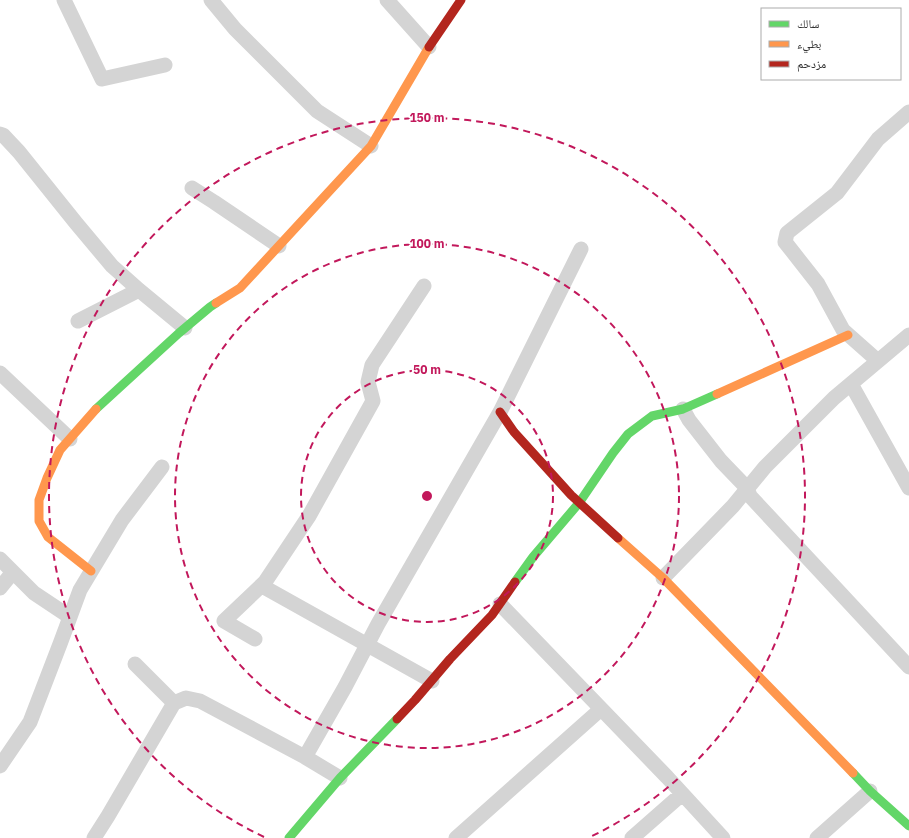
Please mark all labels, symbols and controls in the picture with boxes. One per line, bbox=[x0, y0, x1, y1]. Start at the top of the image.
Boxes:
legend bbox=[761, 8, 901, 80]
text: سالك bbox=[797, 16, 819, 31]
text: بطيء bbox=[797, 36, 821, 54]
text: مزدحم bbox=[797, 56, 826, 72]
text: 150 m bbox=[409, 110, 445, 125]
text: 100 m bbox=[409, 236, 445, 251]
text: 50 m bbox=[413, 362, 441, 377]
centre of rings bbox=[420, 489, 434, 503]

